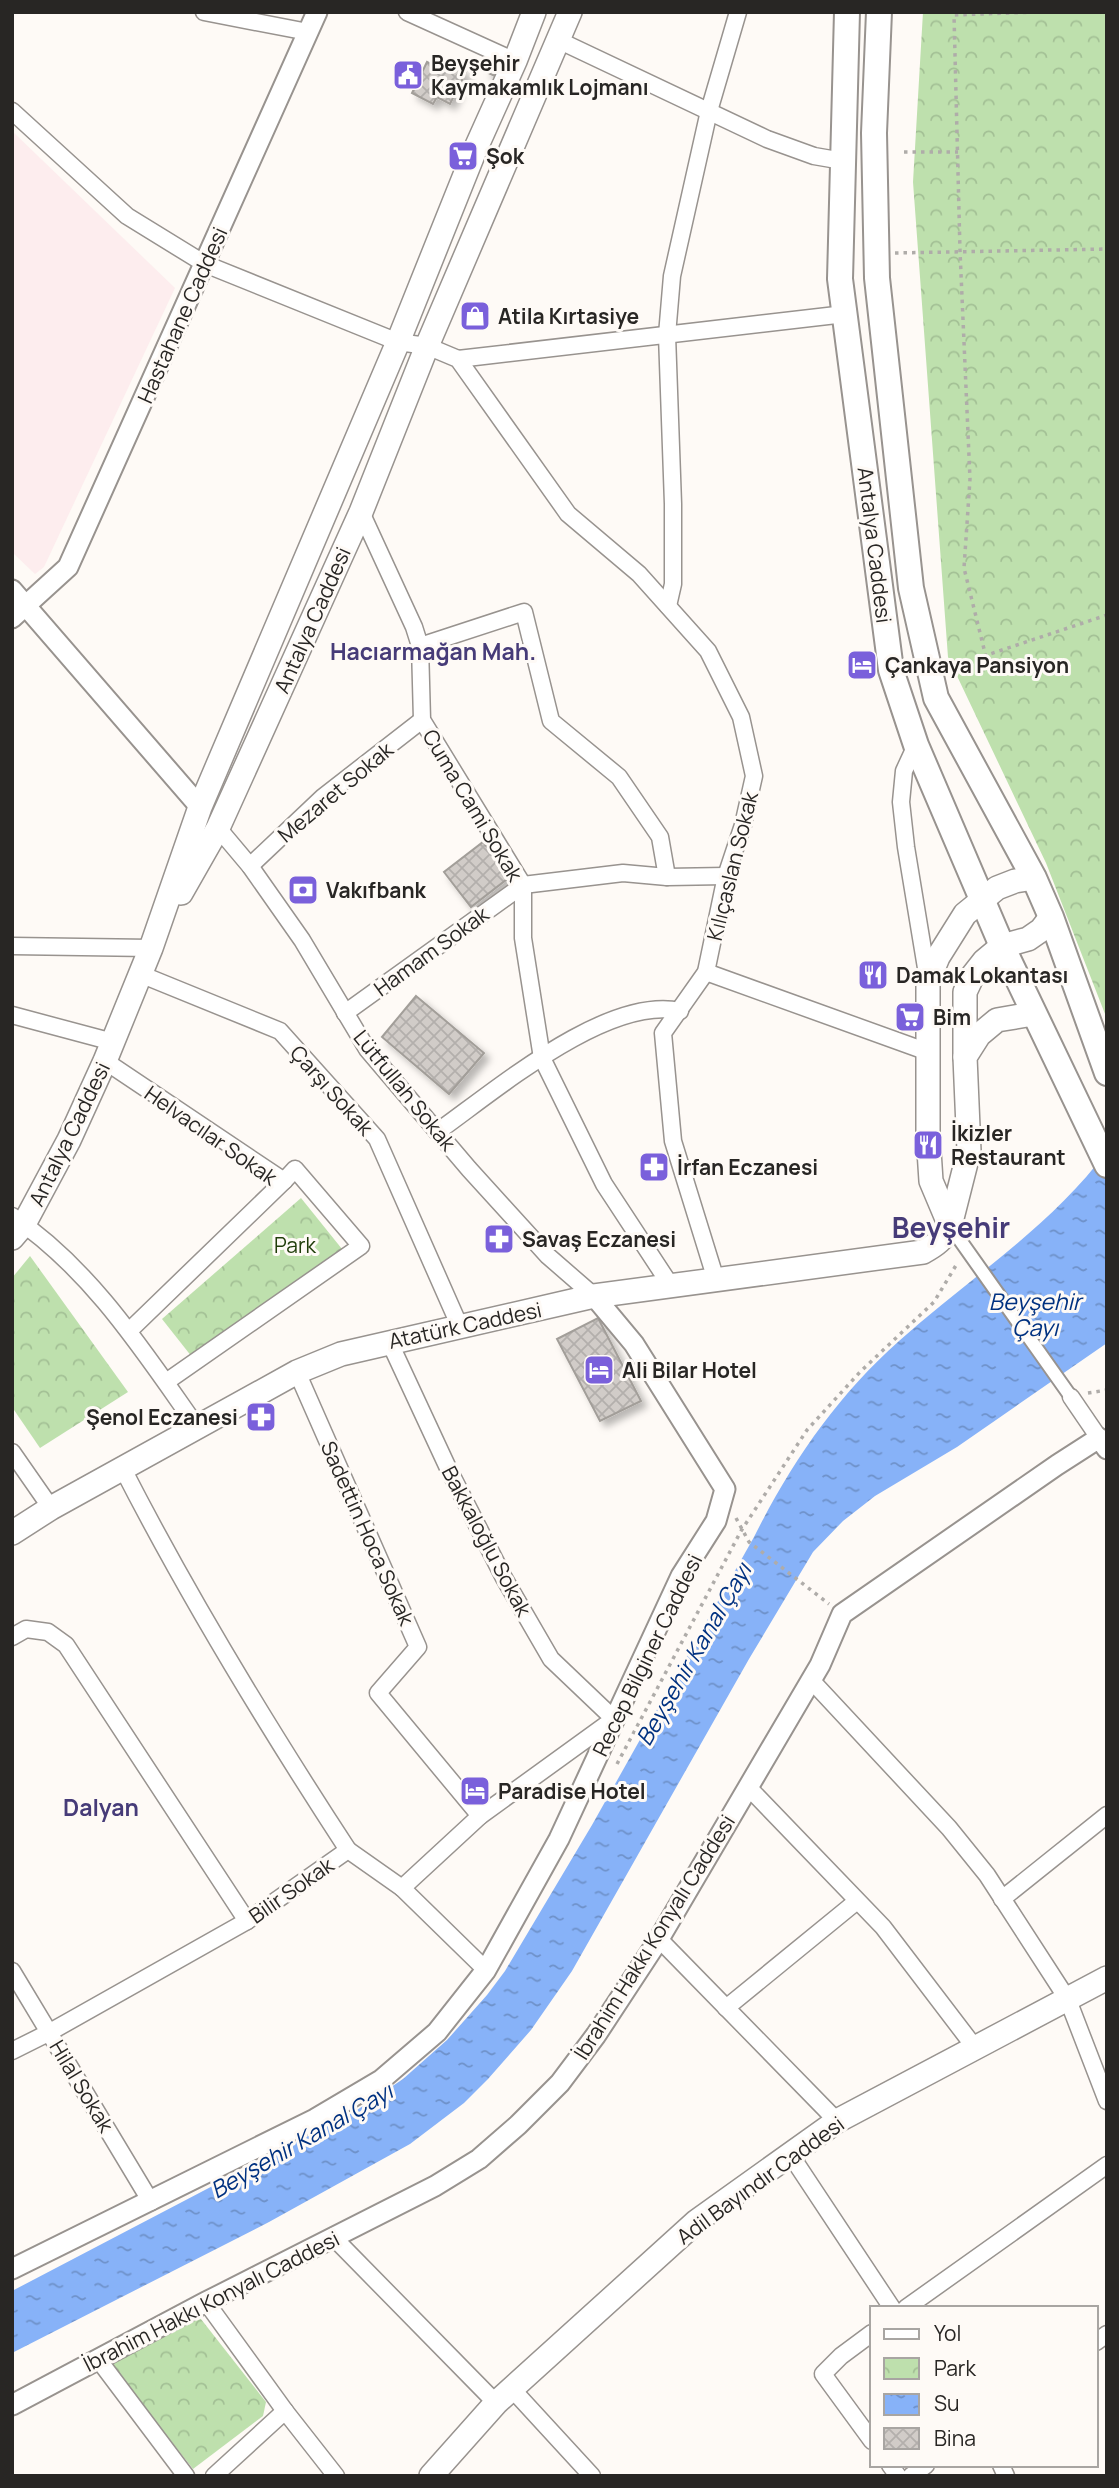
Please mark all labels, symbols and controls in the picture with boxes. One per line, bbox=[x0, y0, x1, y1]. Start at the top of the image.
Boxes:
place label: Beyşehir Kaymakamlık Lojmanı bbox=[431, 49, 649, 101]
public building icon: Beyşehir Kaymakamlık Lojmanı bbox=[391, 58, 425, 92]
supermarket icon: Şok bbox=[446, 139, 480, 173]
place label: Şok bbox=[486, 142, 525, 170]
street label: Hastahane Caddesi bbox=[131, 223, 233, 407]
shop icon: Atila Kırtasiye bbox=[458, 299, 492, 333]
place label: Atila Kırtasiye bbox=[498, 302, 639, 330]
street label: Antalya Caddesi bbox=[852, 465, 898, 625]
street label: Antalya Caddesi bbox=[267, 543, 357, 697]
district label: Hacıarmağan Mah. bbox=[330, 635, 536, 667]
hotel icon: Çankaya Pansiyon bbox=[845, 648, 879, 682]
place label: Çankaya Pansiyon bbox=[885, 651, 1069, 679]
street label: Cuma Cami Sokak bbox=[417, 724, 530, 887]
street label: Mezaret Sokak bbox=[272, 735, 399, 848]
street label: Kılıçaslan Sokak bbox=[700, 788, 764, 943]
bank icon: Vakıfbank bbox=[286, 873, 320, 907]
place label: Vakıfbank bbox=[326, 876, 427, 904]
street label: Hamam Sokak bbox=[368, 900, 494, 1002]
restaurant icon: Damak Lokantası bbox=[856, 958, 890, 992]
place label: Damak Lokantası bbox=[896, 961, 1068, 989]
supermarket icon: Bim bbox=[893, 1000, 927, 1034]
place label: Bim bbox=[933, 1003, 971, 1031]
street label: Lütfullah Sokak bbox=[348, 1024, 463, 1157]
street label: Çarşı Sokak bbox=[284, 1039, 380, 1141]
street label: Antalya Caddesi bbox=[22, 1057, 116, 1211]
street label: Helvacılar Sokak bbox=[139, 1079, 283, 1191]
place label: İkizler Restaurant bbox=[951, 1119, 1066, 1171]
restaurant icon: İkizler Restaurant bbox=[911, 1128, 945, 1162]
pharmacy icon: İrfan Eczanesi bbox=[637, 1150, 671, 1184]
place label: İrfan Eczanesi bbox=[677, 1153, 818, 1181]
district label: Beyşehir bbox=[892, 1208, 1010, 1246]
pharmacy icon: Savaş Eczanesi bbox=[482, 1222, 516, 1256]
place label: Savaş Eczanesi bbox=[522, 1225, 676, 1253]
park label: Park bbox=[274, 1231, 317, 1259]
water label: Beyşehir Çayı bbox=[989, 1285, 1084, 1343]
street label: Atatürk Caddesi bbox=[386, 1295, 544, 1355]
hotel icon: Ali Bilar Hotel bbox=[582, 1353, 616, 1387]
place label: Ali Bilar Hotel bbox=[622, 1356, 757, 1384]
pharmacy icon: Şenol Eczanesi bbox=[244, 1400, 278, 1434]
place label: Şenol Eczanesi bbox=[86, 1403, 238, 1431]
street label: Sadettin Hoca Sokak bbox=[315, 1437, 421, 1630]
street label: Bakkaloğlu Sokak bbox=[436, 1461, 539, 1621]
street label: Recep Bilginer Caddesi bbox=[586, 1549, 708, 1761]
water label: Beyşehir Kanal Çayı bbox=[628, 1555, 759, 1751]
hotel icon: Paradise Hotel bbox=[458, 1774, 492, 1808]
place label: Paradise Hotel bbox=[498, 1777, 646, 1805]
district label: Dalyan bbox=[63, 1791, 139, 1823]
street label: İbrahim Hakkı Konyalı Caddesi bbox=[567, 1809, 741, 2065]
street label: Bilir Sokak bbox=[243, 1850, 339, 1929]
street label: Hilal Sokak bbox=[44, 2035, 121, 2138]
water label: Beyşehir Kanal Çayı bbox=[204, 2074, 400, 2205]
street label: Adil Bayındır Caddesi bbox=[670, 2110, 850, 2250]
street label: İbrahim Hakkı Konyalı Caddesi bbox=[78, 2224, 344, 2378]
legend bbox=[870, 2306, 1098, 2467]
text: Yol bbox=[934, 2319, 961, 2347]
text: Park bbox=[934, 2354, 976, 2382]
text: Su bbox=[934, 2389, 959, 2417]
text: Bina bbox=[934, 2424, 976, 2452]

